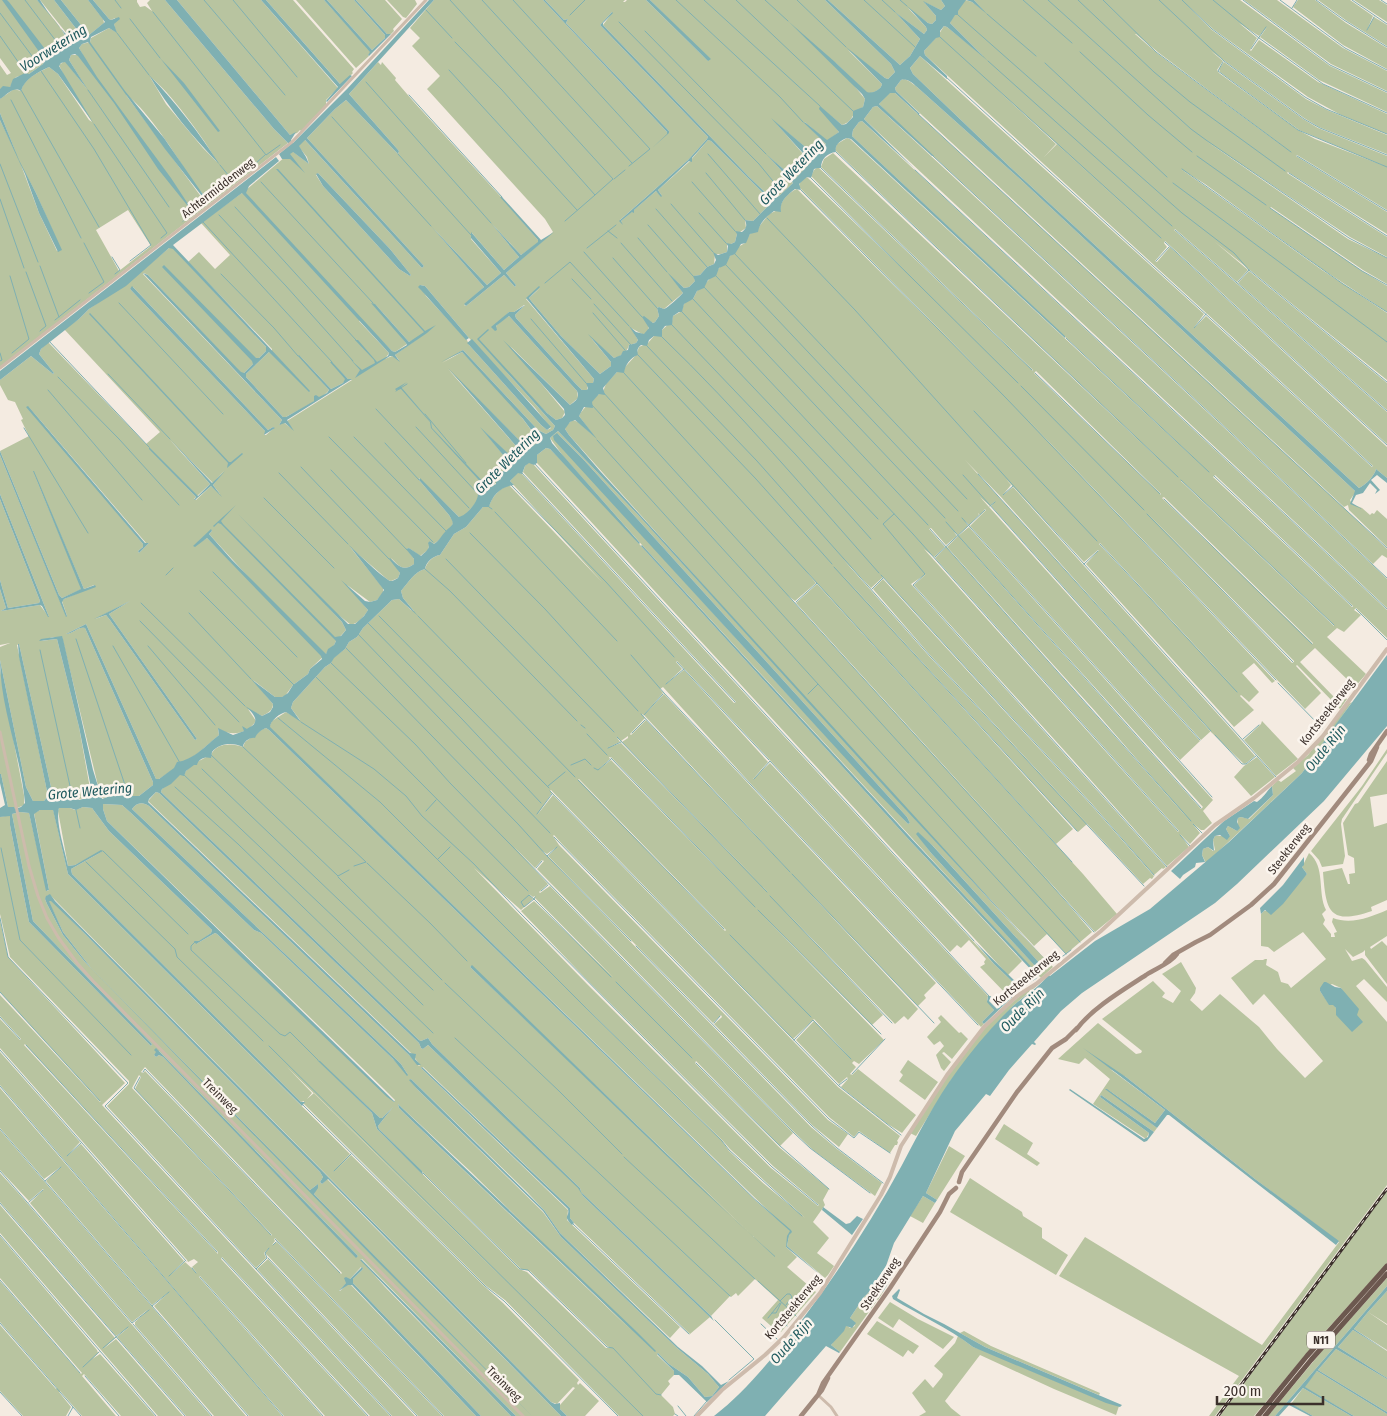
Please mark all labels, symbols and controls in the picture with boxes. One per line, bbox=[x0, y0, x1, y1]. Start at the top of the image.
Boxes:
water label: Voorwetering bbox=[17, 21, 90, 76]
water label: Grote Wetering bbox=[756, 136, 827, 209]
street label: Achtermiddenweg bbox=[179, 155, 257, 221]
water label: Grote Wetering bbox=[471, 425, 543, 497]
street label: Kortsteekterweg bbox=[1297, 676, 1357, 748]
water label: Oude Rijn bbox=[1301, 721, 1349, 775]
water label: Grote Wetering bbox=[47, 779, 133, 804]
street label: Steekterweg bbox=[1265, 821, 1313, 877]
street label: Kortsteekterweg bbox=[990, 947, 1062, 1009]
water label: Oude Rijn bbox=[997, 985, 1048, 1036]
street label: Treinweg bbox=[200, 1076, 241, 1117]
street label: Steekterweg bbox=[857, 1255, 903, 1313]
street label: Kortsteekterweg bbox=[762, 1272, 824, 1342]
water label: Oude Rijn bbox=[767, 1315, 816, 1368]
road number: N11 bbox=[1307, 1332, 1335, 1348]
street label: Treinweg bbox=[484, 1364, 525, 1405]
scale bar bbox=[1217, 1374, 1323, 1406]
text: 200 m bbox=[1224, 1382, 1261, 1400]

